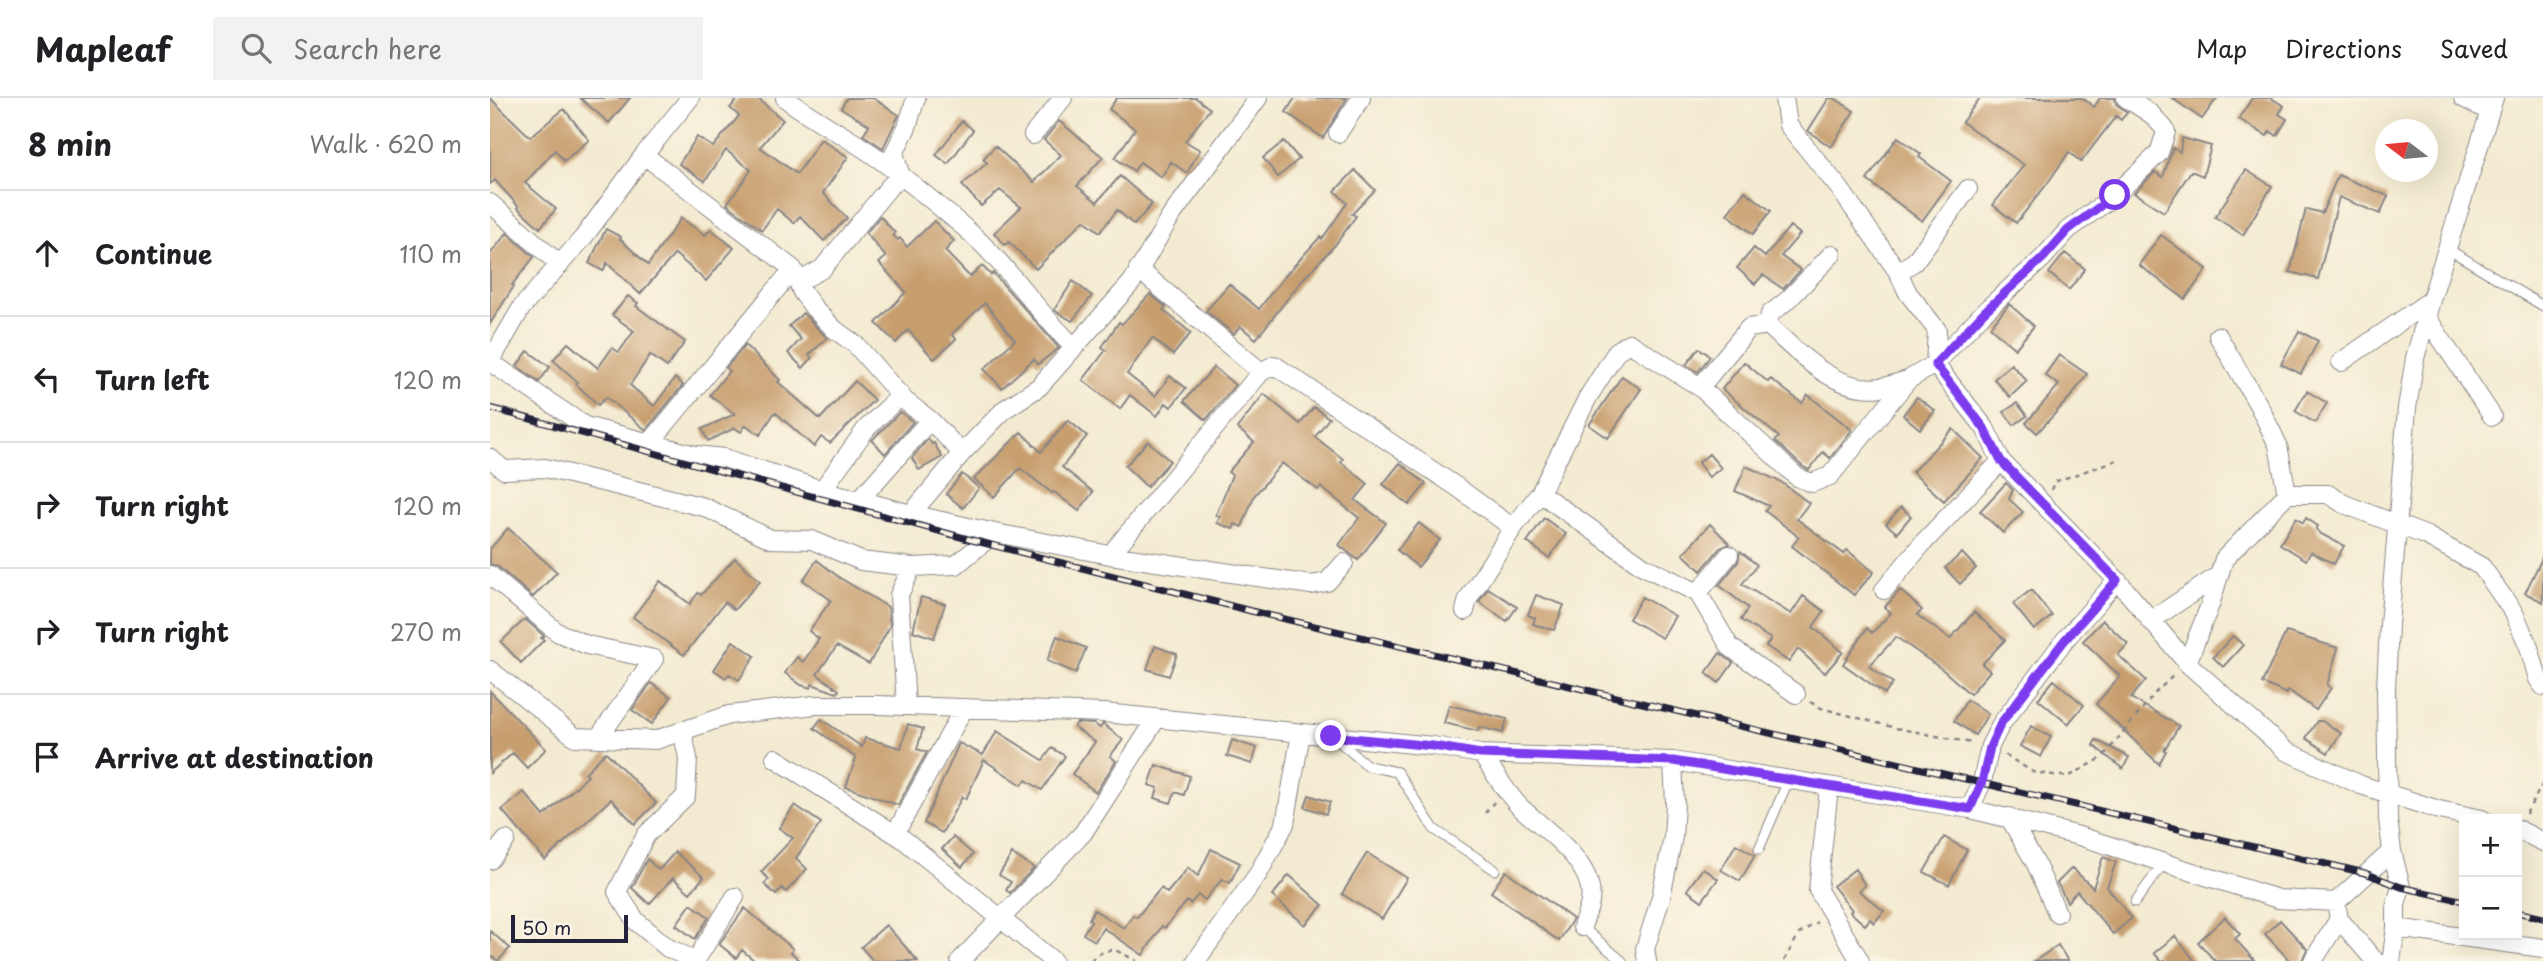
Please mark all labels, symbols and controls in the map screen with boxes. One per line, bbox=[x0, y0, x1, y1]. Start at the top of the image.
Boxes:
search box bbox=[213, 17, 703, 80]
text: Mapleaf bbox=[35, 23, 171, 73]
icon: search bbox=[237, 29, 275, 67]
text: Search here bbox=[293, 29, 442, 68]
text: Map bbox=[2196, 30, 2247, 66]
text: Directions bbox=[2285, 30, 2402, 66]
text: Saved bbox=[2440, 30, 2508, 66]
north arrow bbox=[2375, 119, 2438, 182]
text: 8 min bbox=[28, 121, 112, 166]
text: Walk · 620 m bbox=[310, 126, 462, 161]
route start bbox=[2099, 179, 2130, 210]
icon: ahead bbox=[28, 234, 66, 272]
text: Continue bbox=[95, 234, 212, 273]
text: 110 m bbox=[400, 236, 462, 271]
icon: left bbox=[28, 360, 66, 398]
text: Turn left bbox=[95, 360, 210, 399]
text: 120 m bbox=[394, 362, 462, 397]
icon: right bbox=[28, 486, 66, 524]
text: Turn right bbox=[95, 486, 229, 525]
text: 120 m bbox=[394, 488, 462, 523]
icon: right bbox=[28, 612, 66, 650]
text: Turn right bbox=[95, 612, 229, 651]
text: 270 m bbox=[390, 614, 462, 649]
route end bbox=[1315, 720, 1346, 751]
icon: arrive bbox=[28, 738, 66, 776]
text: Arrive at destination bbox=[95, 738, 374, 777]
map controls bbox=[2459, 814, 2522, 940]
button: + bbox=[2459, 814, 2522, 877]
button: − bbox=[2459, 877, 2522, 940]
scale bar bbox=[511, 912, 628, 944]
text: 50 m bbox=[522, 913, 571, 941]

